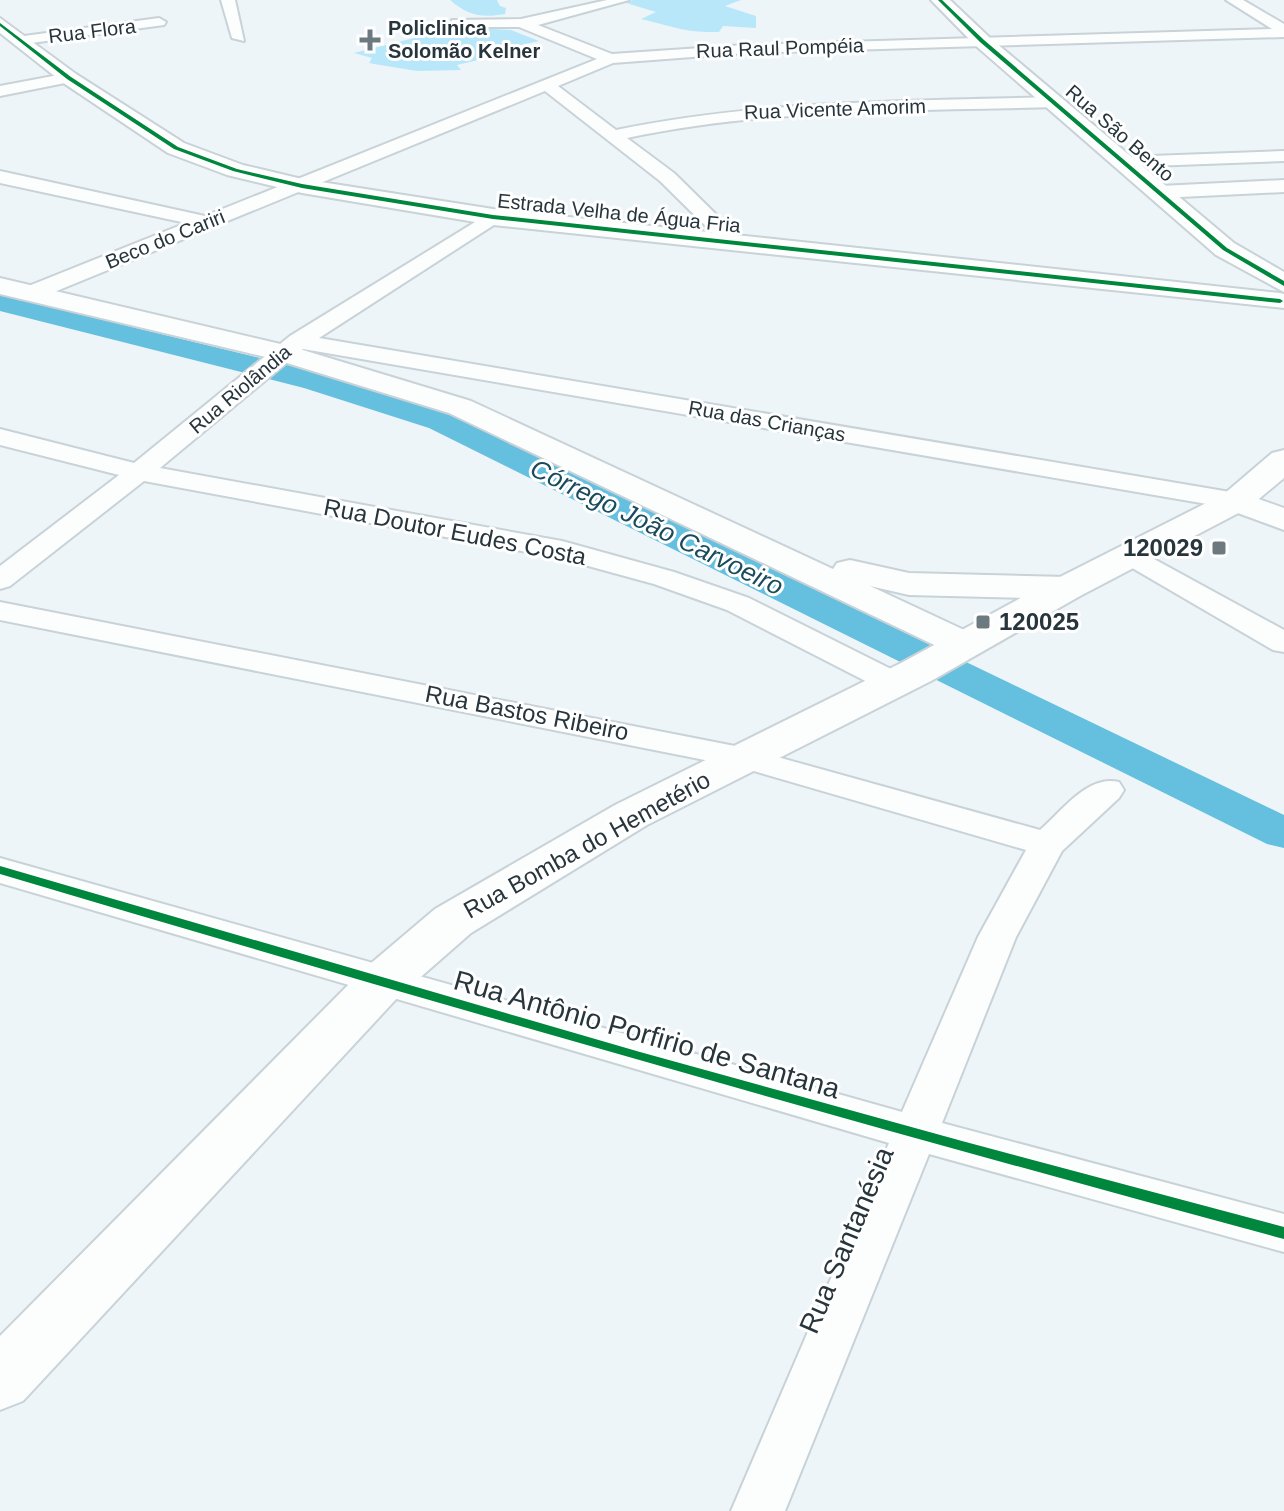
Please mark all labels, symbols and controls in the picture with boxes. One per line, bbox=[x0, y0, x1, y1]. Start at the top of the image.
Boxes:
street label: Rua Flora bbox=[47, 15, 138, 47]
place label: Policlinica Solomão Kelner bbox=[388, 17, 540, 62]
marker: Policlinica Solomão Kelner bbox=[359, 29, 381, 51]
street label: Rua Raul Pompéia bbox=[696, 34, 865, 62]
street label: Rua São Bento bbox=[1062, 80, 1178, 186]
street label: Rua Vicente Amorim bbox=[744, 95, 926, 123]
street label: Estrada Velha de Água Fria bbox=[496, 189, 743, 237]
street label: Beco do Cariri bbox=[102, 205, 228, 273]
street label: Rua Riolândia bbox=[185, 340, 296, 438]
street label: Rua das Crianças bbox=[687, 396, 847, 446]
water label: Córrego João Carvoeiro bbox=[526, 453, 788, 601]
street label: Rua Doutor Eudes Costa bbox=[322, 493, 589, 570]
place label: 120029 bbox=[1123, 534, 1203, 561]
marker: 120029 bbox=[1210, 539, 1228, 557]
place label: 120025 bbox=[999, 608, 1079, 635]
marker: 120025 bbox=[974, 613, 992, 631]
street label: Rua Bastos Ribeiro bbox=[423, 680, 631, 745]
street label: Rua Bomba do Hemetério bbox=[459, 765, 715, 924]
street label: Rua Antônio Porfirio de Santana bbox=[450, 964, 844, 1105]
street label: Rua Santanésia bbox=[793, 1142, 900, 1338]

